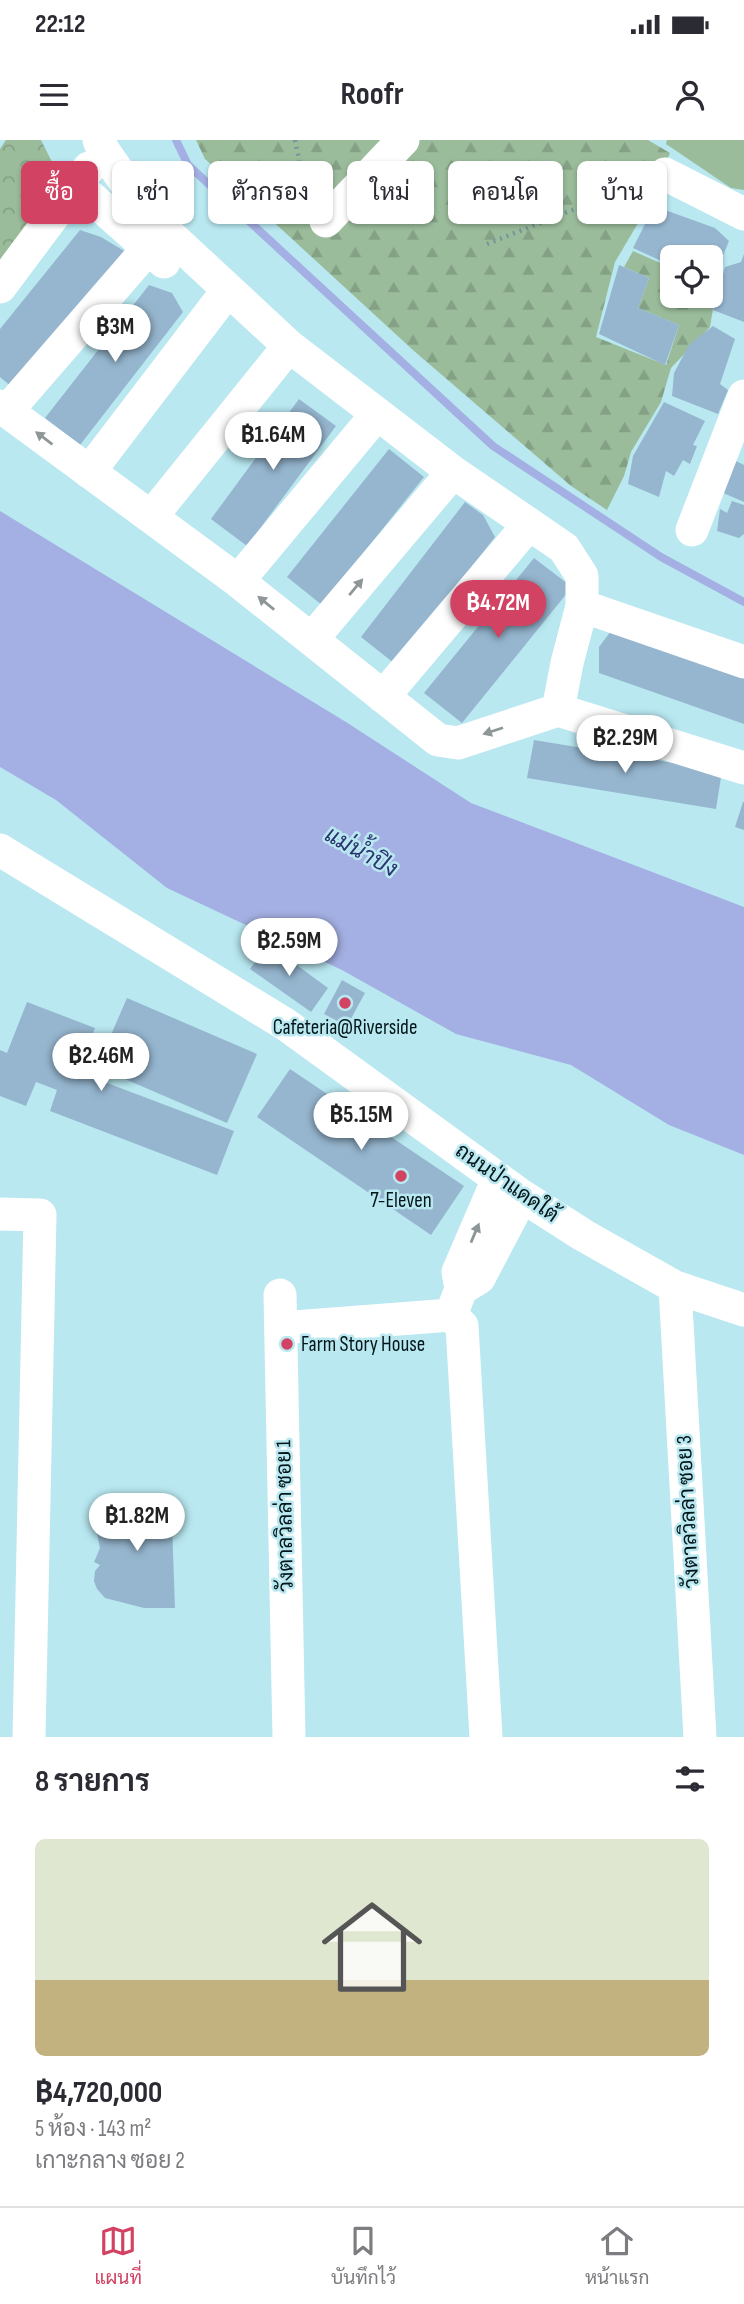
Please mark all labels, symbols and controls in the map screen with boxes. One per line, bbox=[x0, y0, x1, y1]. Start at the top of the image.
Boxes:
text: 22:12 bbox=[35, 9, 85, 40]
text: Roofr bbox=[340, 75, 404, 114]
icon: menu bbox=[35, 76, 73, 114]
icon: person bbox=[671, 76, 709, 114]
chip: ซื้อ bbox=[21, 161, 98, 224]
chip: เช่า bbox=[112, 161, 194, 224]
chip: ตัวกรอง bbox=[208, 161, 333, 224]
chip: ใหม่ bbox=[347, 161, 434, 224]
chip: คอนโด bbox=[448, 161, 563, 224]
chip: บ้าน bbox=[577, 161, 667, 224]
map controls bbox=[660, 245, 723, 308]
button: locate bbox=[660, 245, 723, 308]
pin: ฿3M bbox=[81, 304, 149, 364]
text: ฿3M bbox=[96, 313, 134, 341]
pin: ฿1.64M bbox=[216, 412, 330, 472]
text: ฿1.64M bbox=[241, 421, 305, 449]
one-way arrow bbox=[35, 432, 53, 446]
one-way arrow bbox=[348, 578, 364, 596]
pin: ฿4.72M bbox=[441, 580, 555, 640]
text: ฿4.72M bbox=[466, 589, 530, 617]
one-way arrow bbox=[258, 595, 276, 610]
pin: ฿2.29M bbox=[568, 716, 682, 775]
text: ฿2.29M bbox=[592, 724, 658, 752]
one-way arrow bbox=[482, 726, 503, 737]
water label: แม่น้ำปิง bbox=[320, 815, 406, 883]
pin: ฿2.59M bbox=[232, 918, 346, 978]
text: ฿2.59M bbox=[257, 927, 321, 955]
marker: Cafeteria@Riverside bbox=[337, 995, 353, 1011]
place label: Cafeteria@Riverside bbox=[273, 1015, 417, 1040]
pin: ฿2.46M bbox=[44, 1034, 158, 1093]
text: ฿2.46M bbox=[68, 1042, 134, 1070]
pin: ฿5.15M bbox=[304, 1093, 418, 1152]
text: ฿5.15M bbox=[329, 1101, 393, 1129]
street label: ถนนป่าแดดใต้ bbox=[450, 1137, 565, 1228]
marker: 7-Eleven bbox=[393, 1168, 409, 1184]
place label: 7-Eleven bbox=[370, 1188, 432, 1213]
one-way arrow bbox=[469, 1223, 480, 1244]
place label: Farm Story House bbox=[301, 1332, 425, 1357]
marker: Farm Story House bbox=[279, 1336, 295, 1352]
street label: วังตาลวิลล่า ซอย 3 bbox=[672, 1435, 704, 1589]
street label: วังตาลวิลล่า ซอย 1 bbox=[271, 1439, 299, 1592]
pin: ฿1.82M bbox=[80, 1494, 194, 1553]
text: ฿1.82M bbox=[105, 1502, 169, 1530]
icon: filters bbox=[671, 1760, 709, 1798]
text: 8 รายการ bbox=[35, 1764, 150, 1800]
icon: home bbox=[309, 1884, 435, 2010]
text: ฿4,720,000 bbox=[35, 2075, 162, 2111]
text: 5 ห้อง · 143 m² bbox=[35, 2115, 151, 2143]
text: เกาะกลาง ซอย 2 bbox=[35, 2147, 185, 2175]
tab: แผนที่ bbox=[95, 2222, 142, 2290]
tab: บันทึกไว้ bbox=[331, 2222, 396, 2290]
tab: หน้าแรก bbox=[585, 2222, 649, 2290]

